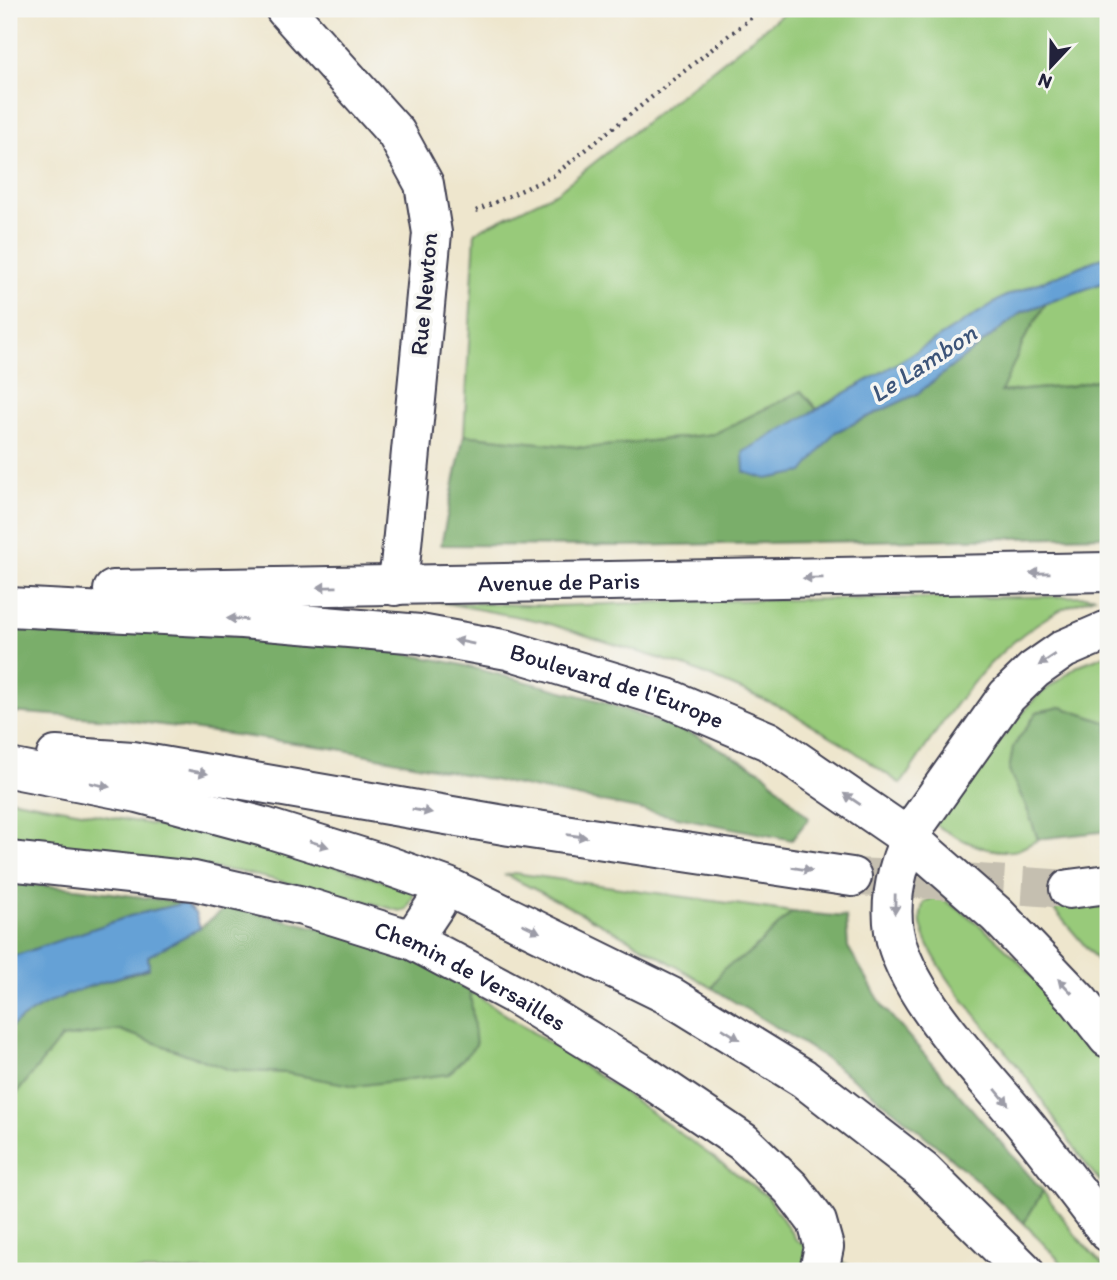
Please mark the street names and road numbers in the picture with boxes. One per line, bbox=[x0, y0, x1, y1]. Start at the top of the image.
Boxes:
street label: Rue Newton bbox=[404, 231, 443, 357]
street label: Avenue de Paris bbox=[478, 565, 640, 597]
street label: Boulevard de l'Europe bbox=[507, 636, 728, 735]
street label: Chemin de Versailles bbox=[371, 914, 572, 1037]

